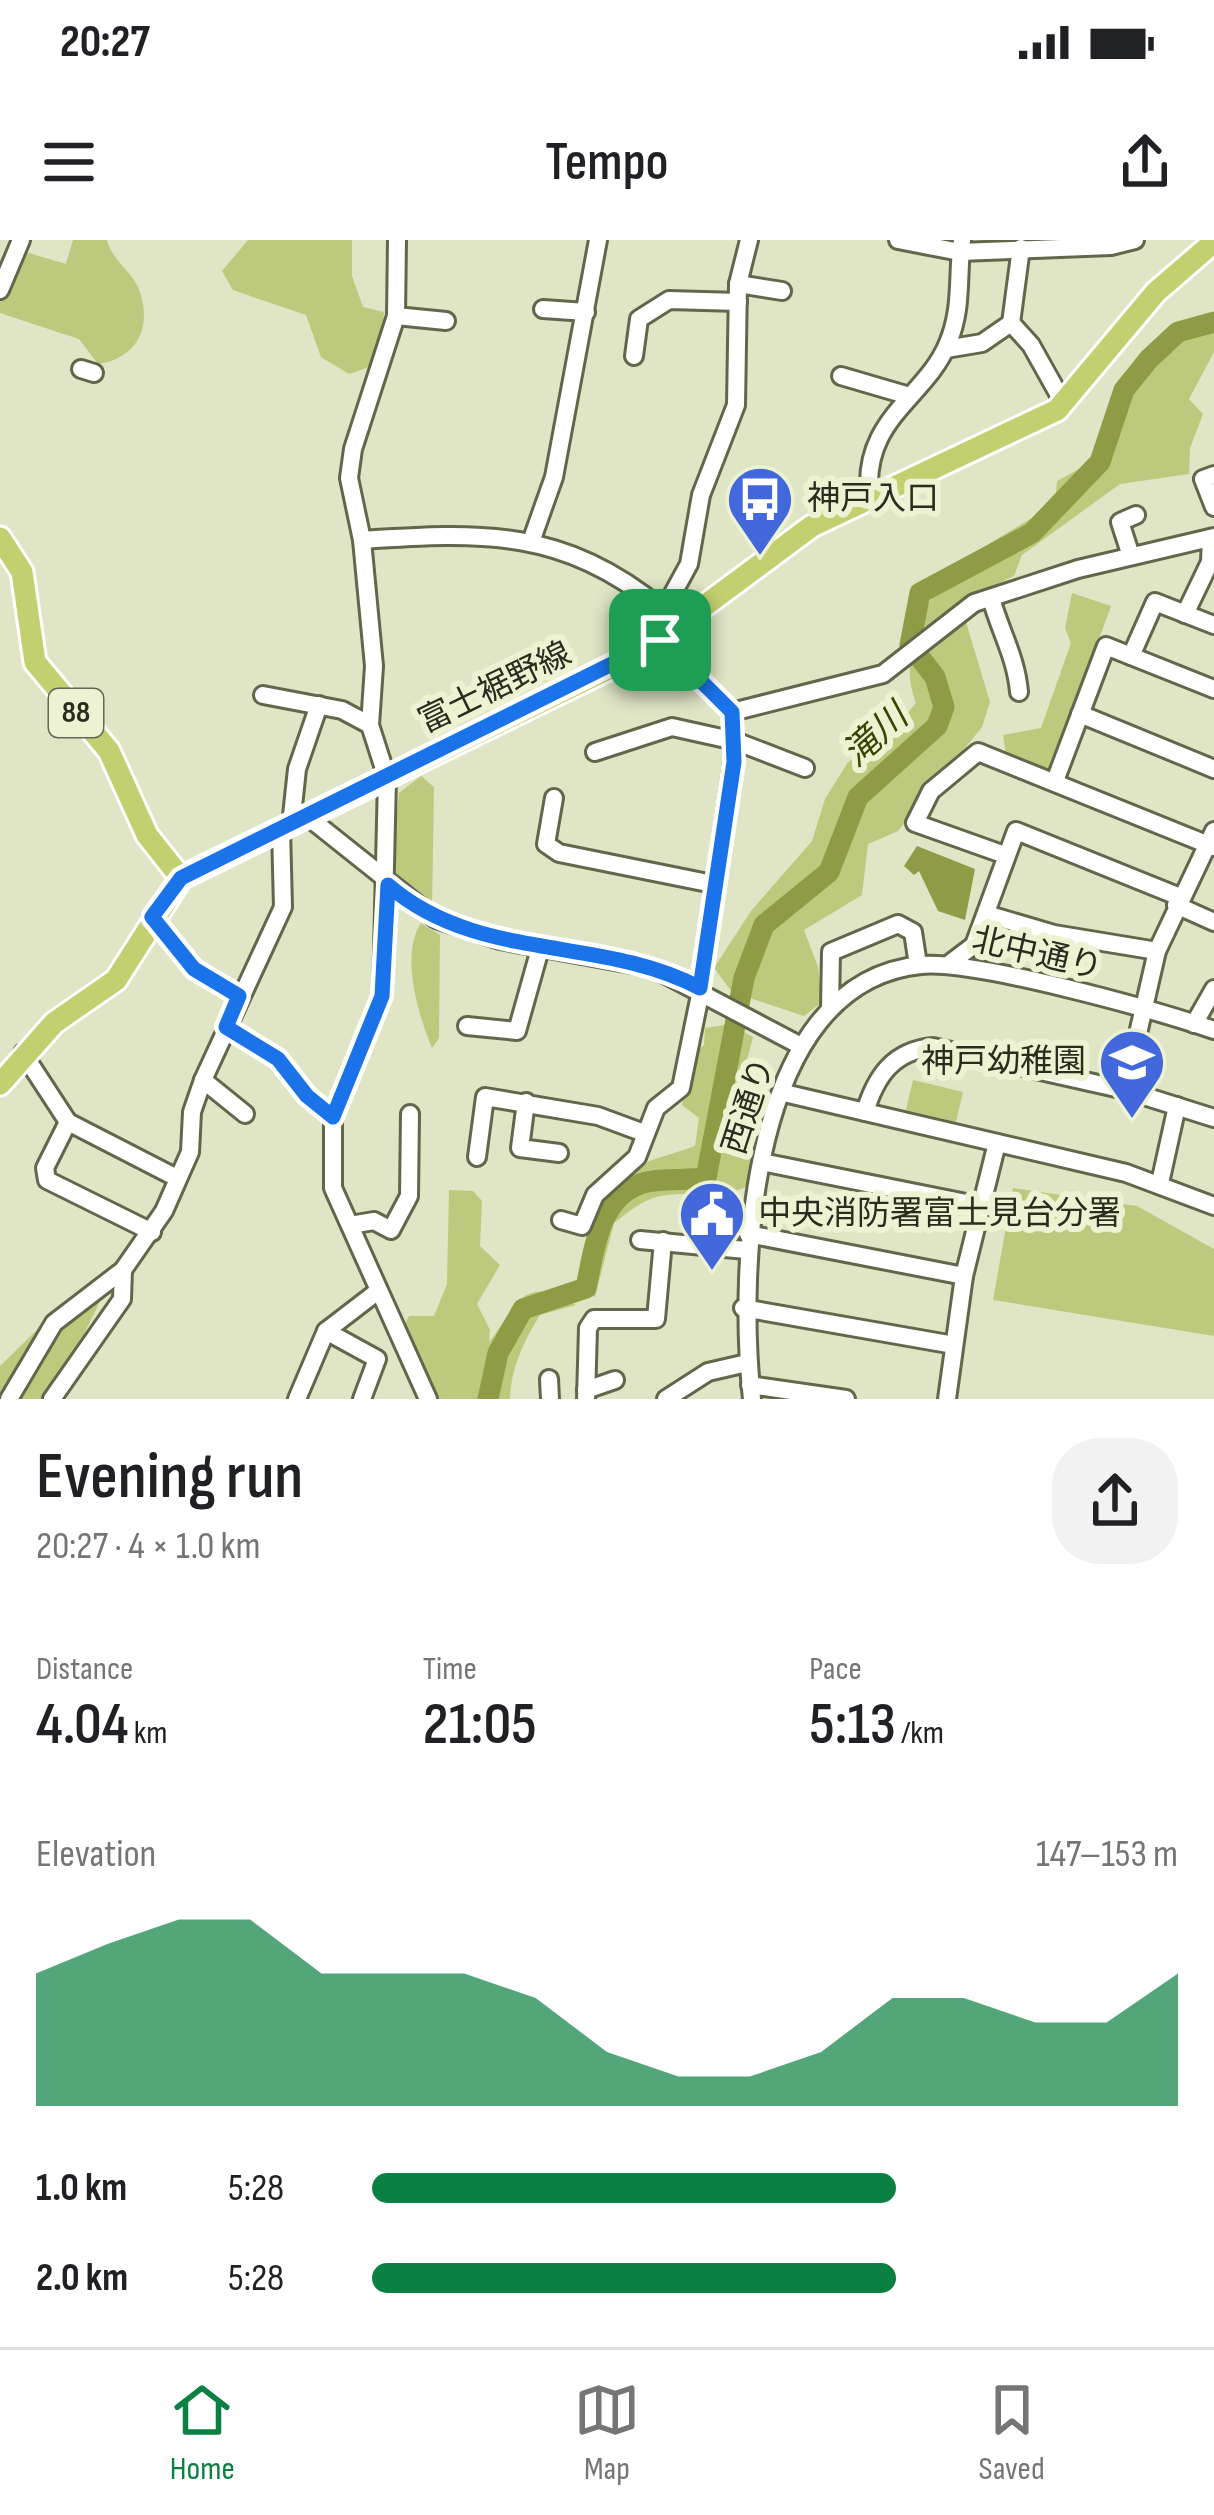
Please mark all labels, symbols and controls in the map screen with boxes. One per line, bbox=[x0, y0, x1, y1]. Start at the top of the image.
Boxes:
text: 20:27 bbox=[60, 15, 150, 70]
icon: menu bbox=[36, 129, 102, 195]
icon: share bbox=[1112, 129, 1178, 195]
text: Tempo bbox=[545, 130, 669, 195]
bus stop icon: 神戸入口 bbox=[725, 464, 795, 558]
place label: 神戸入口 bbox=[807, 479, 939, 519]
pin bbox=[609, 589, 711, 691]
icon: arrive bbox=[627, 607, 693, 673]
street label: 富士裾野線 bbox=[412, 634, 578, 742]
road number: 88 bbox=[49, 689, 103, 737]
water label: 滝川 bbox=[835, 693, 920, 776]
street label: 北中通り bbox=[968, 920, 1106, 988]
school or university icon: 神戸幼稚園 bbox=[1097, 1027, 1167, 1121]
place label: 神戸幼稚園 bbox=[921, 1042, 1086, 1082]
street label: 西通り bbox=[715, 1053, 783, 1159]
public building icon: 中央消防署富士見台分署 bbox=[677, 1179, 747, 1273]
place label: 中央消防署富士見台分署 bbox=[758, 1194, 1121, 1234]
text: Evening run bbox=[36, 1438, 303, 1517]
button: share bbox=[1052, 1438, 1178, 1564]
text: 20:27 · 4 × 1.0 km bbox=[36, 1523, 260, 1570]
text: Distance bbox=[36, 1649, 133, 1689]
text: Time bbox=[423, 1649, 477, 1689]
text: Pace bbox=[809, 1649, 862, 1689]
text: 4.04 bbox=[36, 1689, 128, 1761]
text: 21:05 bbox=[423, 1689, 537, 1761]
text: 5:13 bbox=[809, 1689, 896, 1761]
text: km bbox=[128, 1713, 167, 1753]
text: /km bbox=[896, 1713, 944, 1753]
text: Elevation bbox=[36, 1831, 156, 1878]
text: 147–153 m bbox=[1036, 1831, 1178, 1878]
text: 1.0 km bbox=[36, 2165, 127, 2212]
text: 5:28 bbox=[228, 2165, 284, 2212]
text: 2.0 km bbox=[36, 2255, 128, 2302]
text: 5:28 bbox=[228, 2255, 284, 2302]
tab: Home bbox=[169, 2377, 235, 2489]
tab: Map bbox=[574, 2377, 640, 2489]
tab: Saved bbox=[979, 2377, 1045, 2489]

